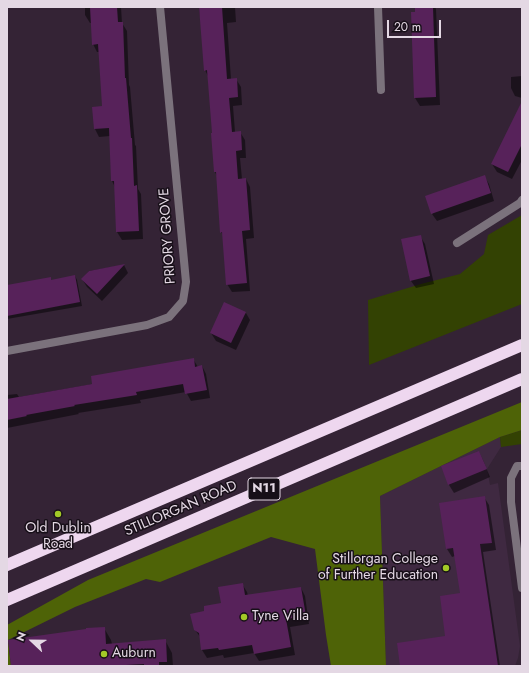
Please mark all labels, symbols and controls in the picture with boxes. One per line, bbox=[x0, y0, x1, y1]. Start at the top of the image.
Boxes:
scale bar bbox=[389, 12, 443, 38]
text: 20 m bbox=[394, 18, 421, 36]
street label: PRIORY GROVE bbox=[156, 187, 180, 285]
street label: STILLORGAN ROAD bbox=[122, 478, 240, 540]
road number: N11 bbox=[248, 478, 280, 500]
marker: Old Dublin Road bbox=[53, 509, 63, 519]
place label: Old Dublin Road bbox=[25, 521, 91, 554]
place label: Stillorgan College of Further Education bbox=[318, 552, 438, 584]
marker: Stillorgan College of Further Education bbox=[441, 563, 451, 573]
place label: Tyne Villa bbox=[252, 609, 309, 625]
marker: Tyne Villa bbox=[239, 612, 249, 622]
north arrow bbox=[12, 621, 52, 661]
text: N bbox=[12, 629, 30, 644]
place label: Auburn bbox=[112, 646, 156, 662]
marker: Auburn bbox=[99, 649, 109, 659]

